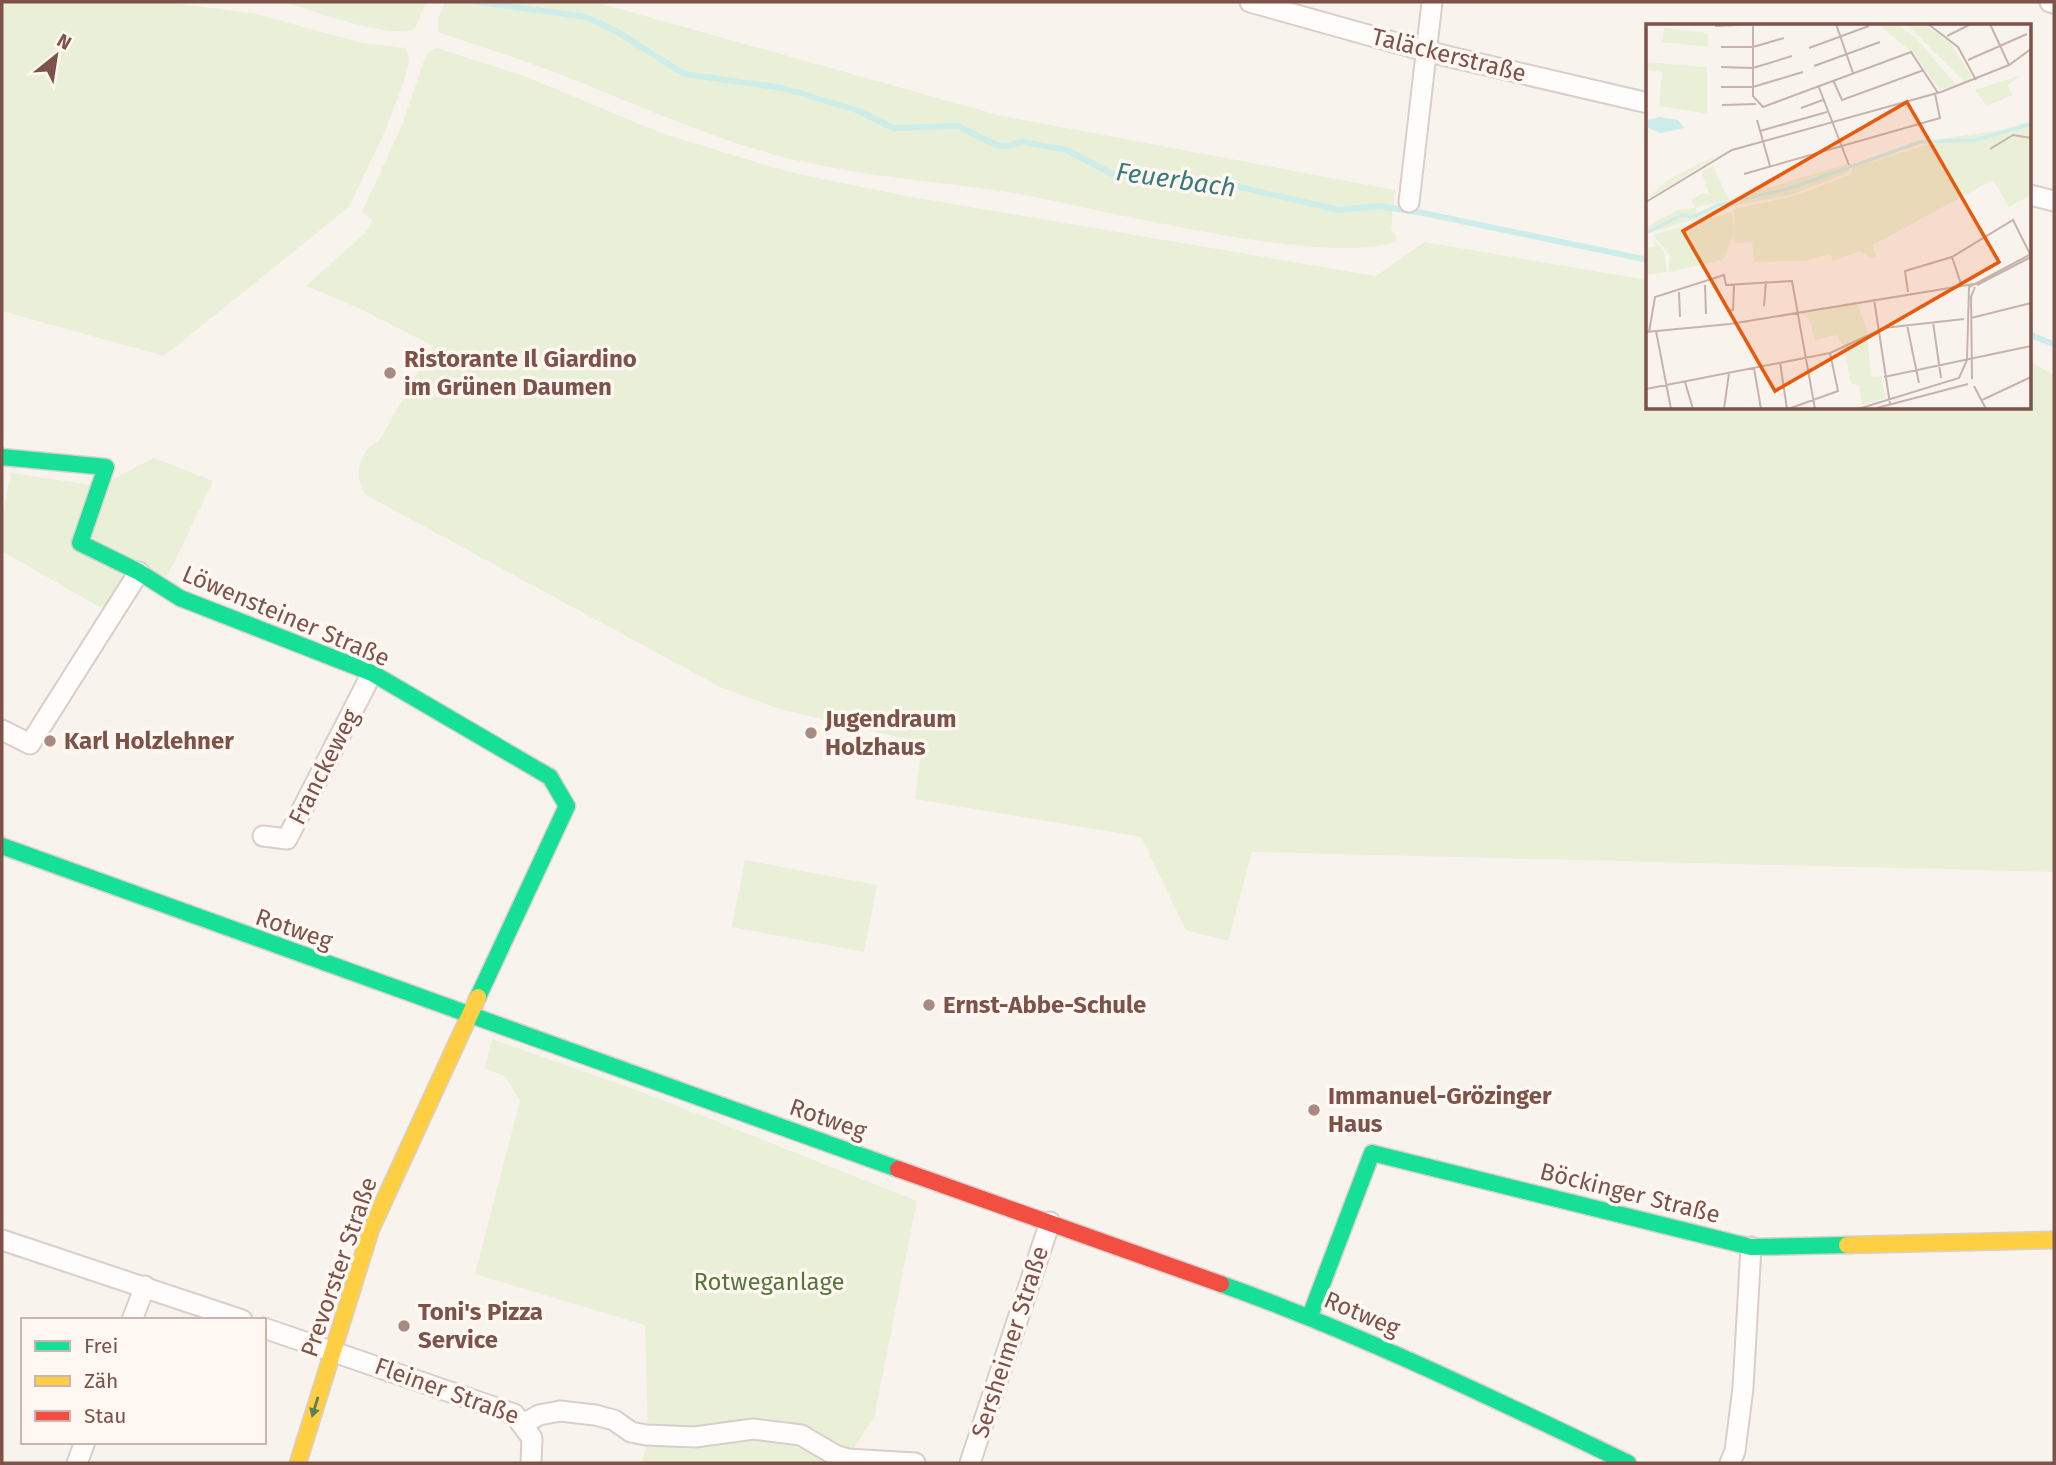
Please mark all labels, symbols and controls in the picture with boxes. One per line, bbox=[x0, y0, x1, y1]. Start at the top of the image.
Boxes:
north arrow bbox=[21, 21, 91, 91]
street label: Taläckerstraße bbox=[1369, 22, 1529, 88]
inset map bbox=[1646, 24, 2032, 410]
text: N bbox=[53, 29, 75, 55]
water label: Feuerbach bbox=[1114, 156, 1238, 204]
place label: Ristorante Il Giardino im Grünen Daumen bbox=[404, 345, 637, 401]
marker: Ristorante Il Giardino im Grünen Daumen bbox=[382, 365, 398, 381]
street label: Löwensteiner Straße bbox=[178, 560, 394, 672]
street label: Franckeweg bbox=[283, 704, 365, 829]
place label: Jugendraum Holzhaus bbox=[824, 705, 956, 761]
marker: Jugendraum Holzhaus bbox=[803, 725, 819, 741]
place label: Karl Holzlehner bbox=[64, 727, 234, 755]
marker: Karl Holzlehner bbox=[42, 733, 58, 749]
street label: Rotweg bbox=[252, 903, 337, 955]
place label: Ernst-Abbe-Schule bbox=[943, 991, 1146, 1019]
marker: Ernst-Abbe-Schule bbox=[921, 997, 937, 1013]
place label: Immanuel-Grözinger Haus bbox=[1328, 1082, 1552, 1138]
street label: Rotweg bbox=[786, 1093, 871, 1145]
marker: Immanuel-Grözinger Haus bbox=[1306, 1102, 1322, 1118]
street label: Böckinger Straße bbox=[1537, 1157, 1723, 1229]
street label: Prevorster Straße bbox=[295, 1173, 383, 1361]
street label: Sersheimer Straße bbox=[966, 1243, 1054, 1441]
park label: Rotweganlage bbox=[693, 1268, 845, 1296]
street label: Rotweg bbox=[1320, 1286, 1405, 1343]
place label: Toni's Pizza Service bbox=[418, 1298, 543, 1354]
legend bbox=[21, 1318, 266, 1444]
marker: Toni's Pizza Service bbox=[396, 1318, 412, 1334]
text: Frei bbox=[84, 1333, 118, 1359]
street label: Fleiner Straße bbox=[371, 1352, 523, 1430]
text: Zäh bbox=[84, 1368, 118, 1394]
one-way arrow bbox=[310, 1397, 320, 1418]
text: Stau bbox=[84, 1403, 127, 1429]

